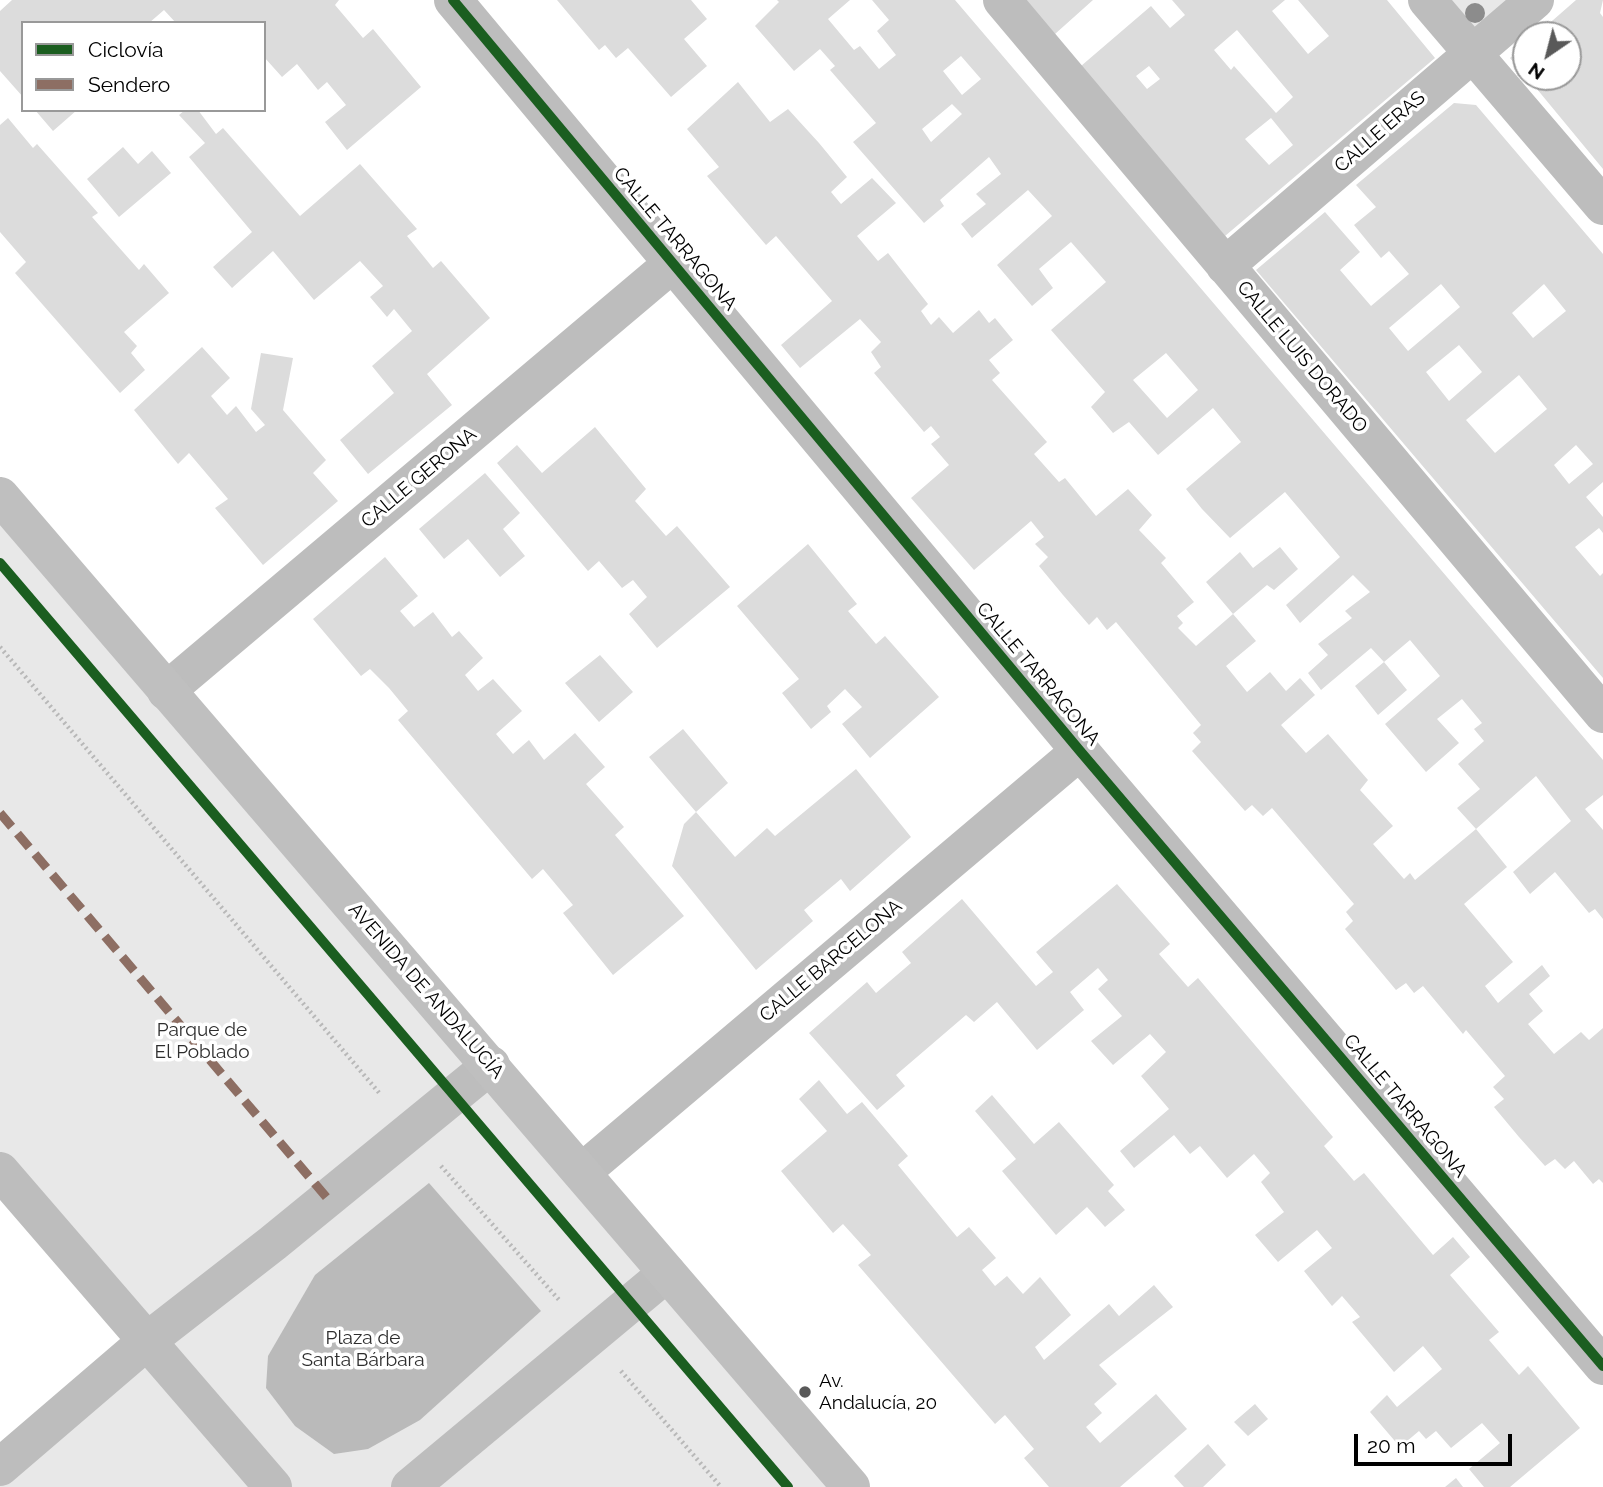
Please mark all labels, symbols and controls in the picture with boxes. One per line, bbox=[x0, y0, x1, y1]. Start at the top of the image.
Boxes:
legend bbox=[21, 21, 266, 112]
north arrow bbox=[1512, 21, 1582, 91]
text: Ciclovía bbox=[88, 37, 164, 62]
text: N bbox=[1524, 58, 1548, 85]
text: Sendero bbox=[88, 72, 170, 97]
street label: CALLE ERAS bbox=[1330, 87, 1430, 177]
street label: CALLE TARRAGONA bbox=[608, 163, 742, 315]
street label: CALLE LUIS DORADO bbox=[1232, 276, 1372, 438]
street label: CALLE GERONA bbox=[357, 423, 481, 533]
street label: CALLE TARRAGONA bbox=[971, 598, 1105, 750]
street label: CALLE BARCELONA bbox=[755, 895, 907, 1027]
street label: AVENIDA DE ANDALUCÍA bbox=[343, 899, 509, 1083]
park label: Parque de El Poblado bbox=[155, 1019, 249, 1063]
street label: CALLE TARRAGONA bbox=[1338, 1030, 1472, 1182]
park label: Plaza de Santa Bárbara bbox=[301, 1327, 425, 1371]
place label: Av. Andalucía, 20 bbox=[819, 1370, 937, 1414]
marker: Av. Andalucía, 20 bbox=[797, 1384, 813, 1400]
scale bar bbox=[1358, 1420, 1516, 1464]
text: 20 m bbox=[1367, 1433, 1415, 1458]

